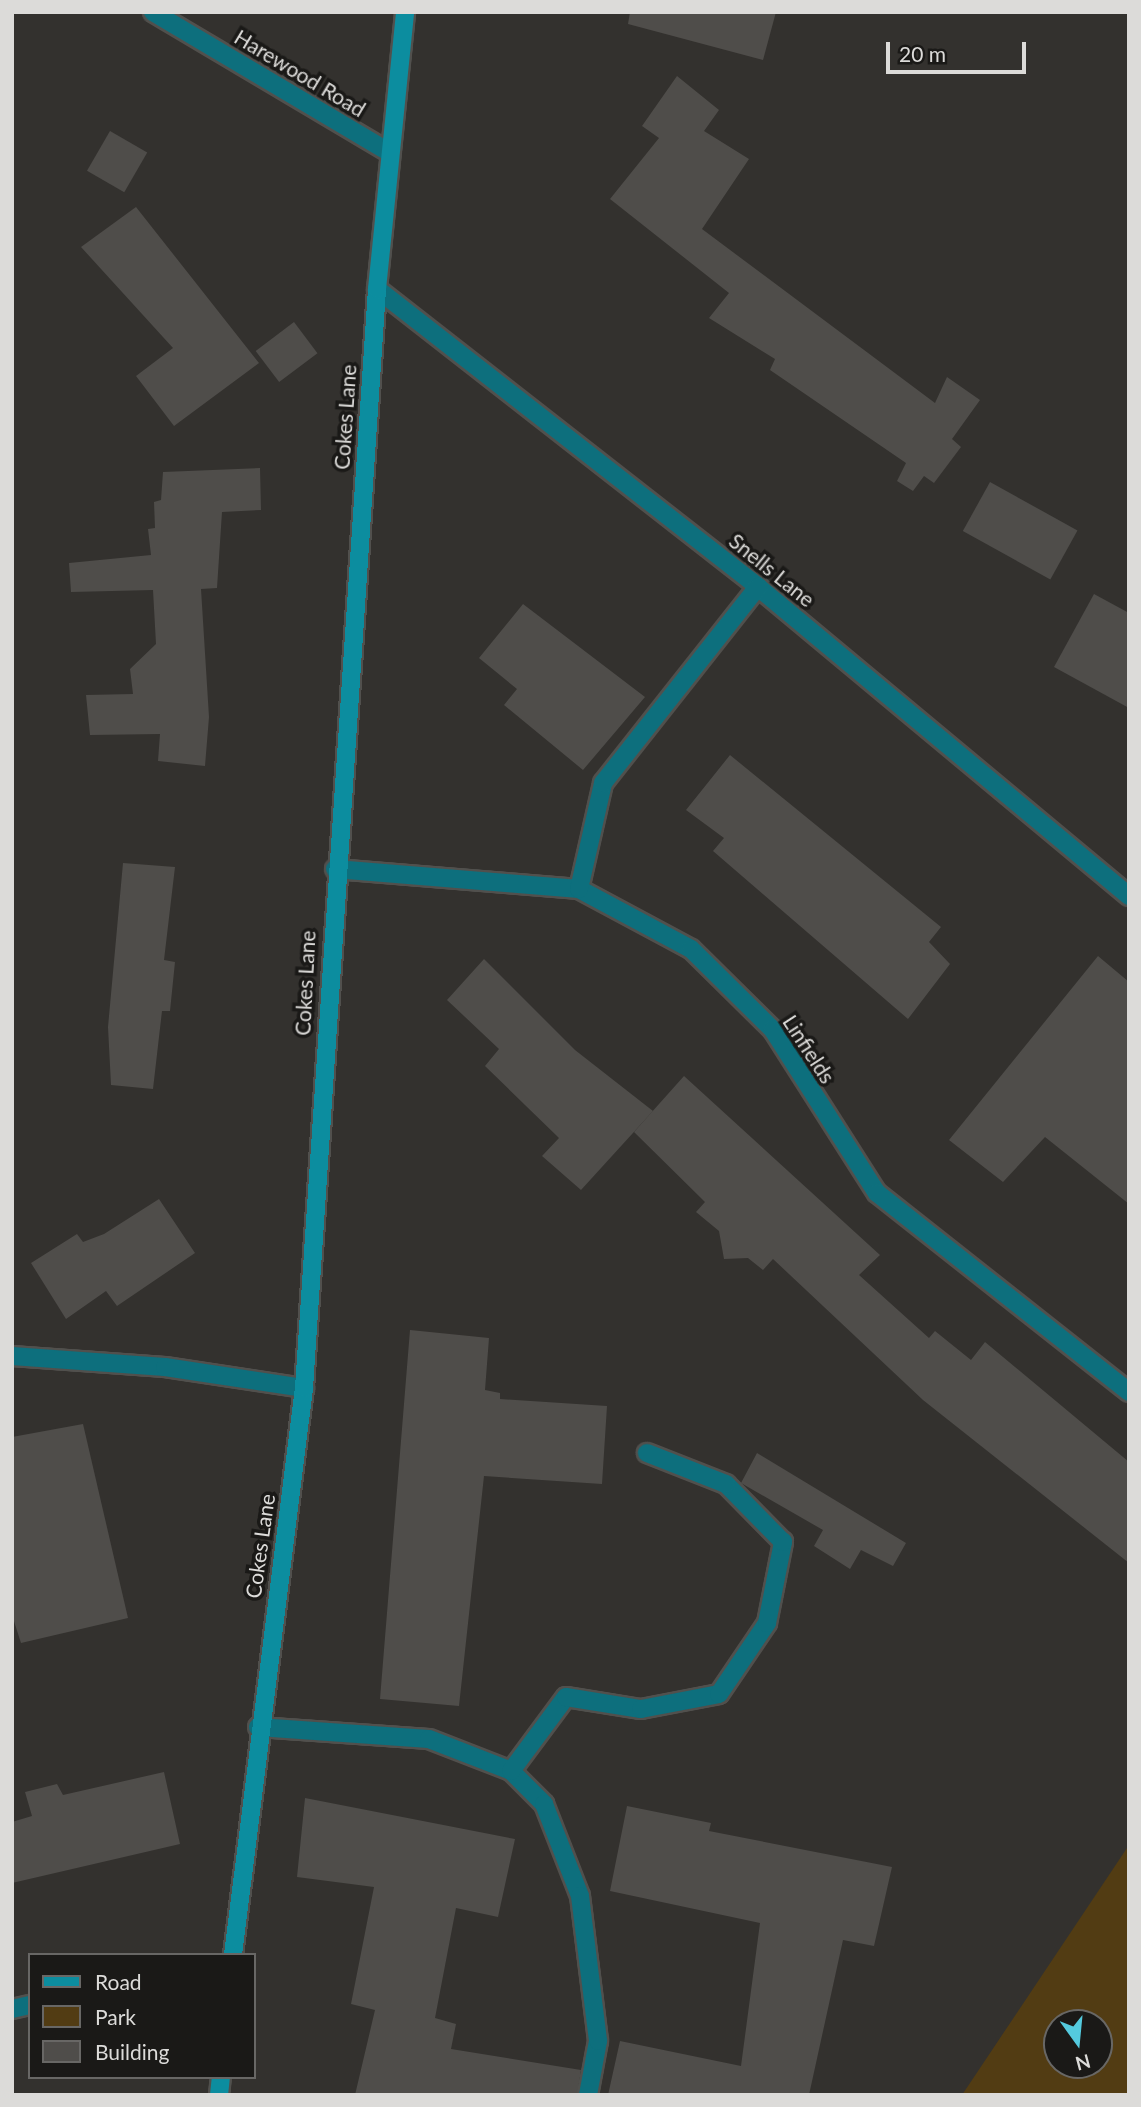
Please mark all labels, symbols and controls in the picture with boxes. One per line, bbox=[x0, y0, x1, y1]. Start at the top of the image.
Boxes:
street label: Harewood Road bbox=[230, 24, 370, 122]
scale bar bbox=[889, 28, 1029, 72]
text: 20 m bbox=[899, 41, 946, 66]
street label: Cokes Lane bbox=[329, 364, 361, 470]
street label: Snells Lane bbox=[724, 528, 820, 612]
street label: Cokes Lane bbox=[290, 930, 320, 1036]
street label: Linfields bbox=[778, 1010, 840, 1088]
street label: Cokes Lane bbox=[240, 1492, 280, 1600]
legend bbox=[28, 1953, 256, 2079]
text: Road bbox=[95, 1969, 142, 1994]
text: Park bbox=[95, 2004, 136, 2029]
north arrow bbox=[1043, 2009, 1113, 2079]
text: Building bbox=[95, 2039, 170, 2064]
text: N bbox=[1073, 2050, 1093, 2076]

